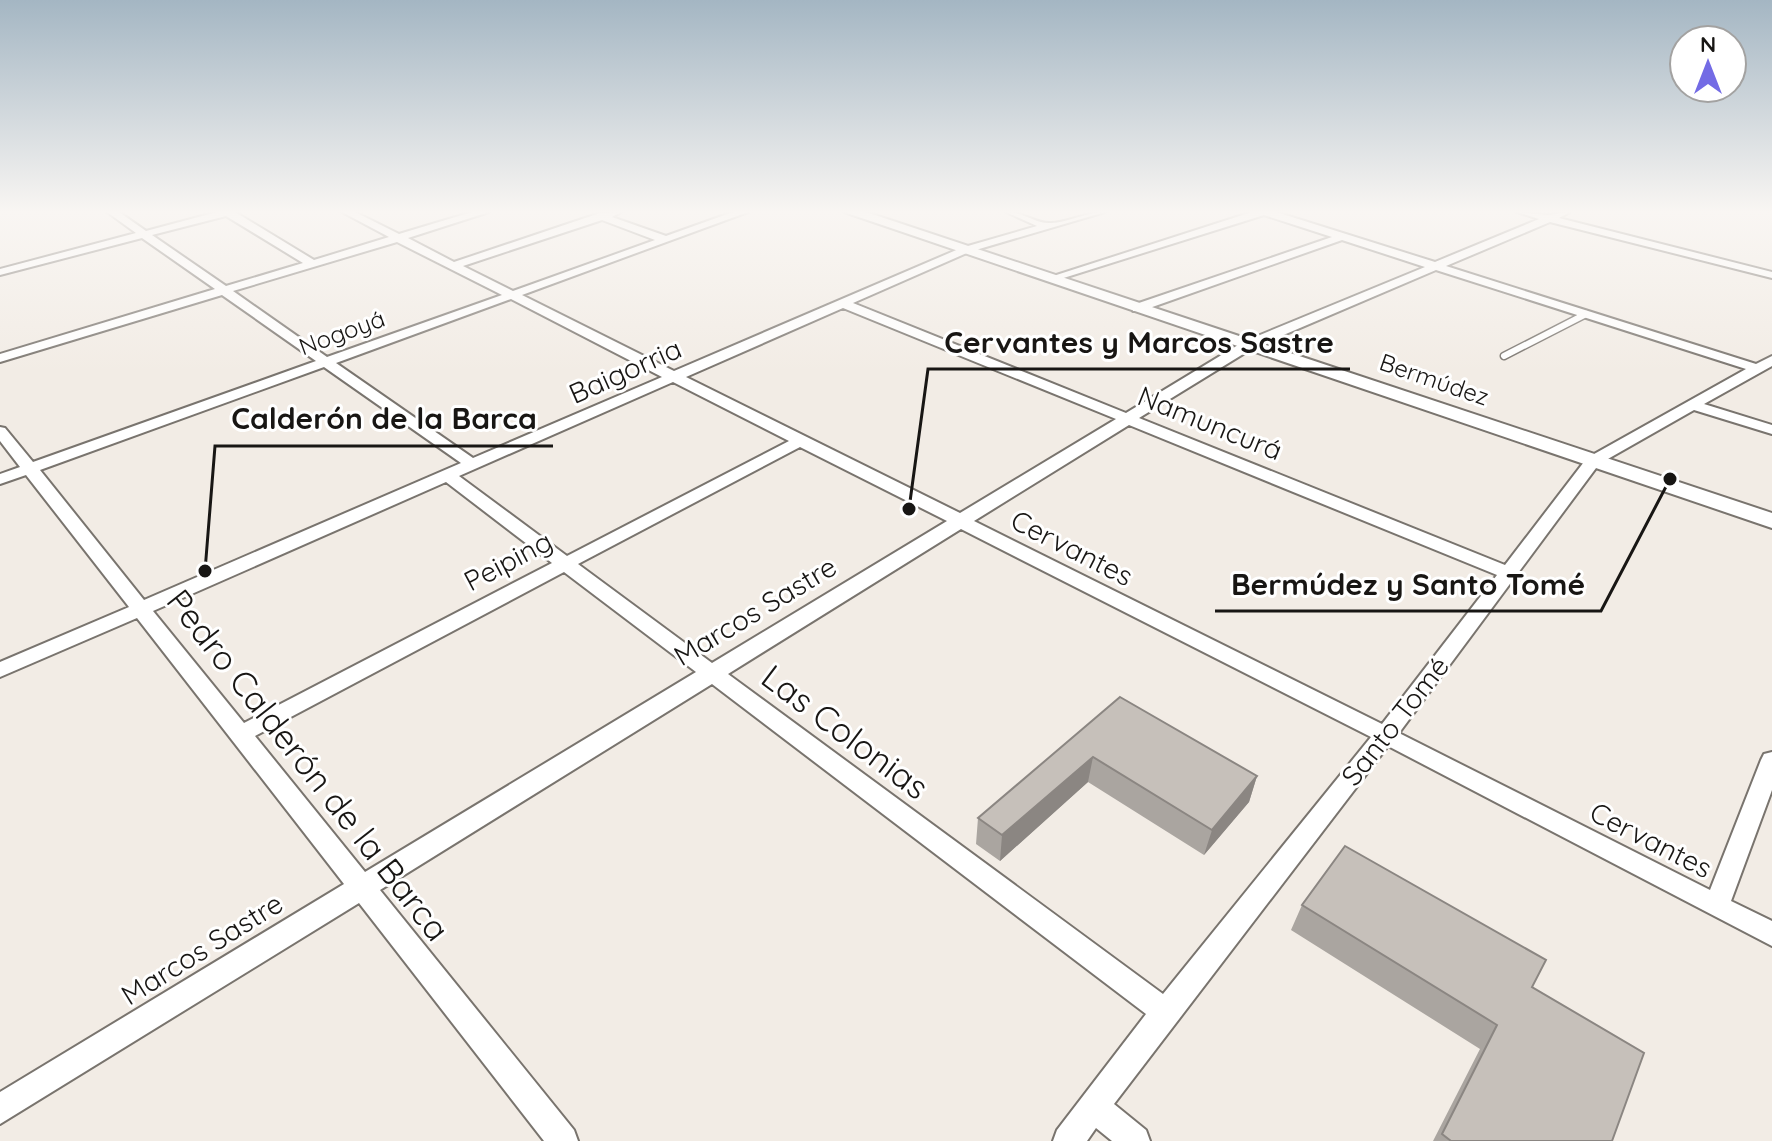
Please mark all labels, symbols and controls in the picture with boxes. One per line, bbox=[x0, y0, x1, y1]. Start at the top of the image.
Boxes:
north arrow bbox=[1668, 24, 1748, 104]
text: N bbox=[1700, 30, 1716, 58]
street label: Nogoyá bbox=[295, 303, 389, 361]
callout: Cervantes y Marcos Sastre bbox=[928, 315, 1350, 369]
text: Cervantes y Marcos Sastre bbox=[944, 323, 1334, 361]
street label: Baigorria bbox=[563, 330, 687, 411]
street label: Bermúdez bbox=[1376, 346, 1493, 412]
street label: Namuncurá bbox=[1133, 378, 1288, 467]
callout: Calderón de la Barca bbox=[215, 392, 553, 446]
text: Calderón de la Barca bbox=[231, 399, 537, 437]
street label: Cervantes bbox=[1005, 502, 1139, 593]
street label: Peiping bbox=[458, 523, 558, 598]
street label: Marcos Sastre bbox=[667, 548, 843, 673]
callout: Bermúdez y Santo Tomé bbox=[1215, 557, 1601, 611]
text: Bermúdez y Santo Tomé bbox=[1231, 565, 1585, 603]
street label: Pedro Calderón de la Barca bbox=[158, 580, 459, 949]
street label: Santo Tomé bbox=[1333, 649, 1456, 792]
street label: Las Colonias bbox=[753, 655, 937, 808]
street label: Cervantes bbox=[1584, 794, 1718, 885]
street label: Marcos Sastre bbox=[115, 885, 289, 1012]

